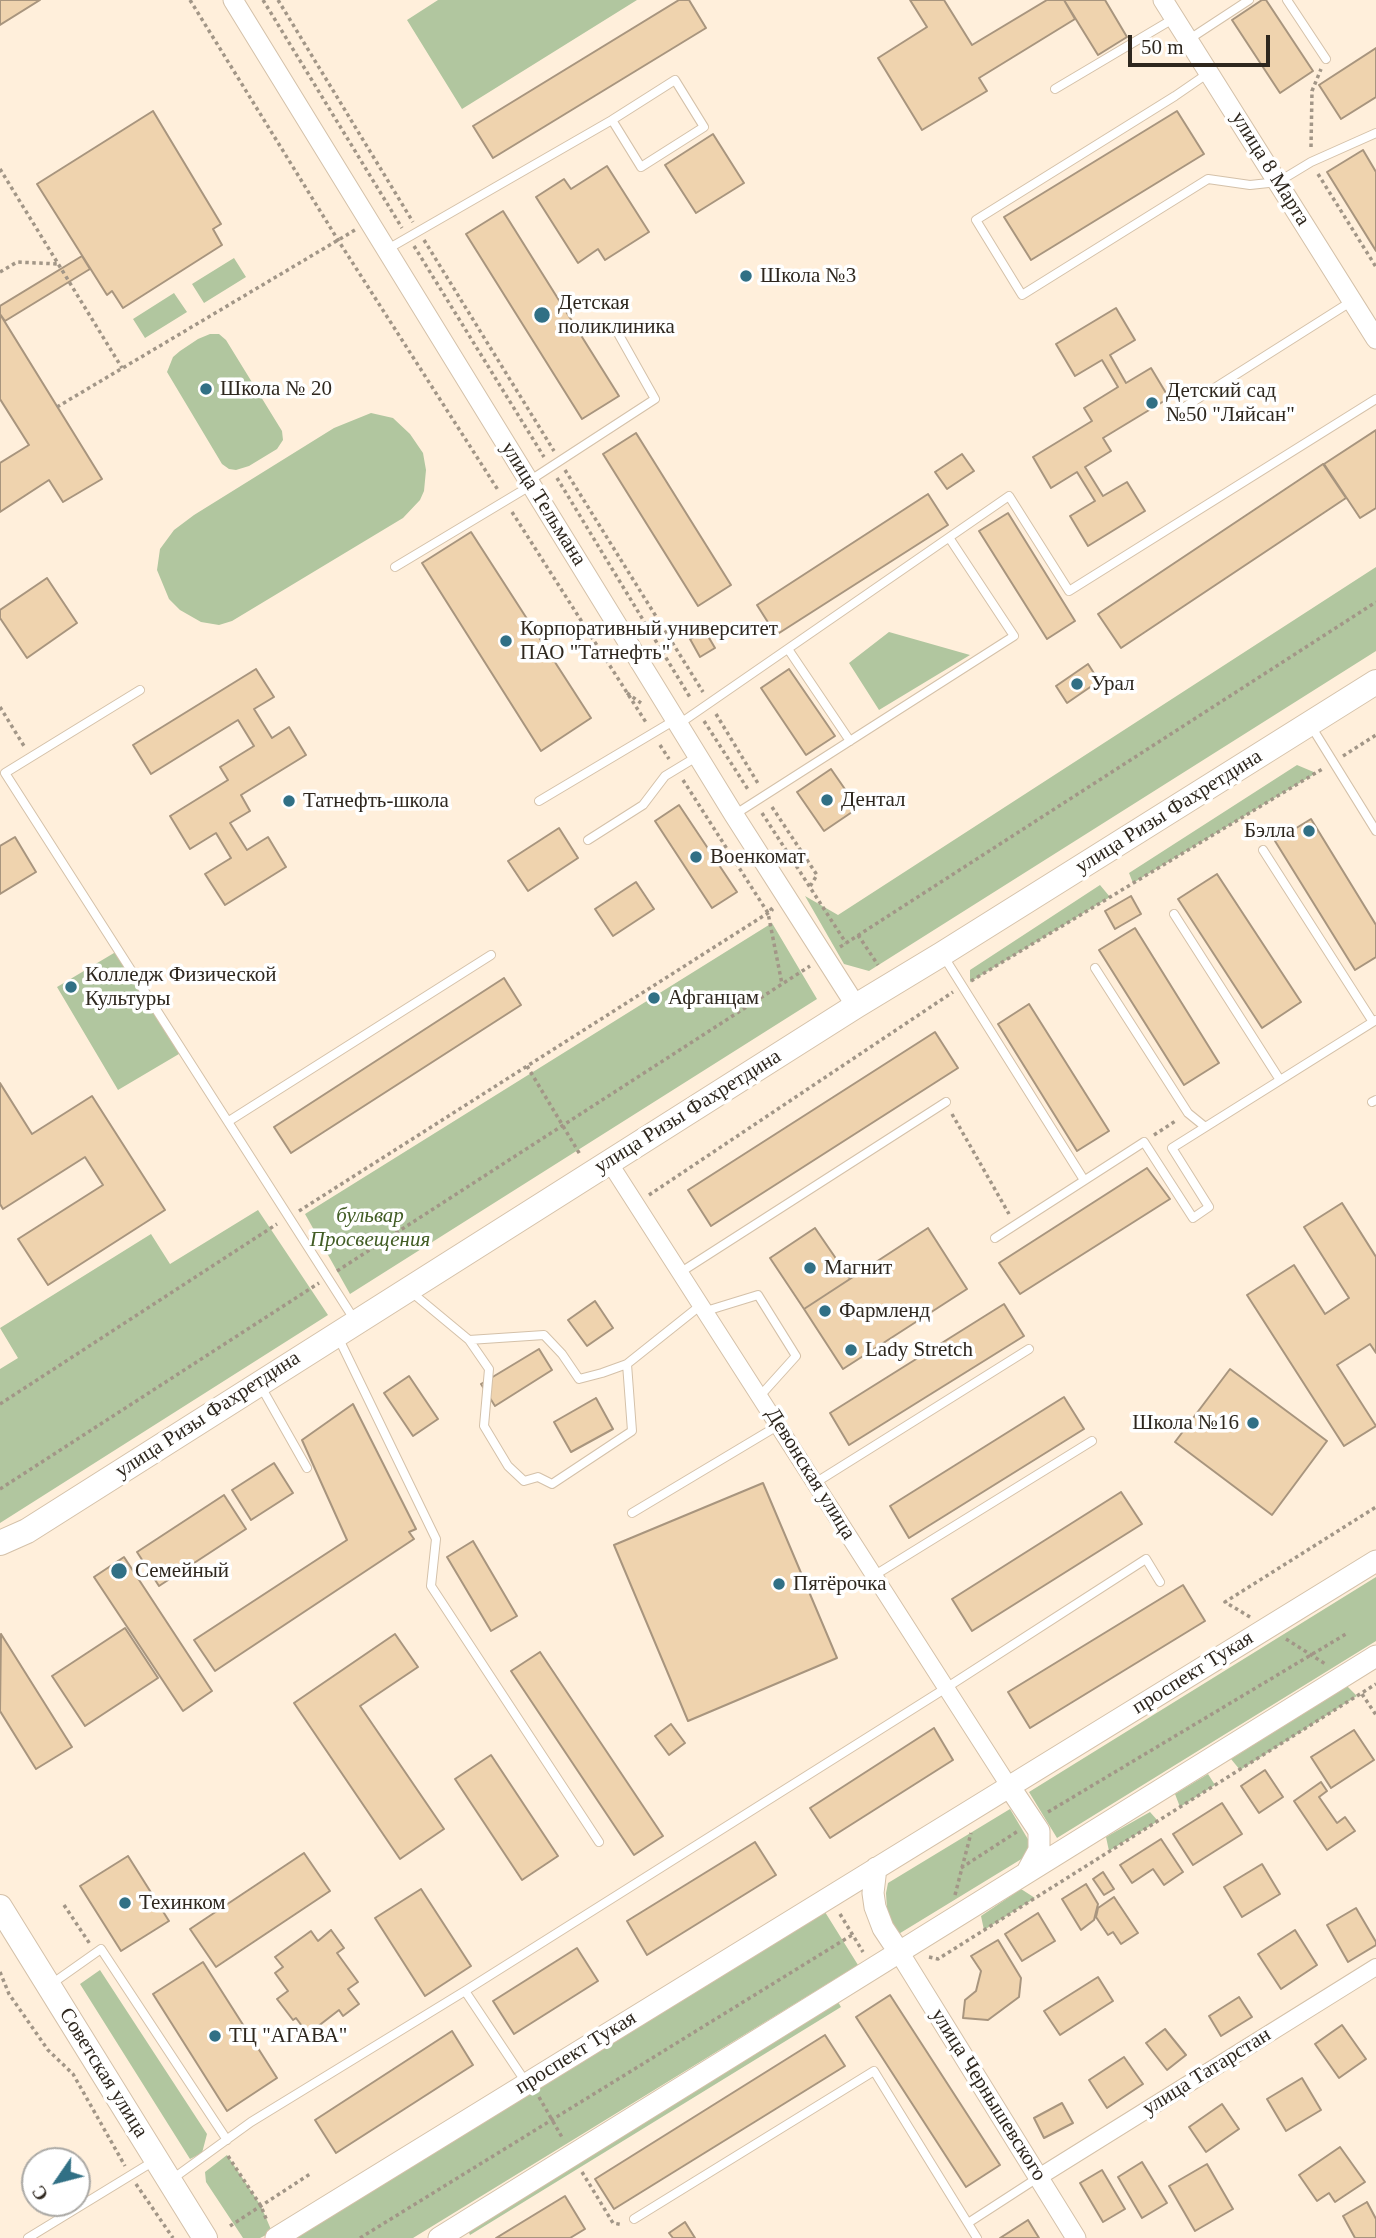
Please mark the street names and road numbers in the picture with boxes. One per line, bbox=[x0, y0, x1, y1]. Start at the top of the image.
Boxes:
street label: улица 8 Марта bbox=[1225, 107, 1315, 231]
street label: улица Тельмана bbox=[495, 437, 591, 571]
street label: улица Ризы Фахретдина bbox=[1071, 744, 1267, 880]
street label: улица Ризы Фахретдина bbox=[590, 1044, 786, 1180]
street label: улица Ризы Фахретдина bbox=[111, 1346, 305, 1484]
street label: Девонская улица bbox=[759, 1403, 861, 1545]
street label: проспект Тукая bbox=[1128, 1626, 1258, 1720]
street label: Советская улица bbox=[53, 2003, 153, 2143]
street label: улица Чернышевского bbox=[925, 2004, 1051, 2186]
street label: проспект Тукая bbox=[511, 2006, 641, 2100]
street label: улица Татарстан bbox=[1138, 2022, 1276, 2122]

